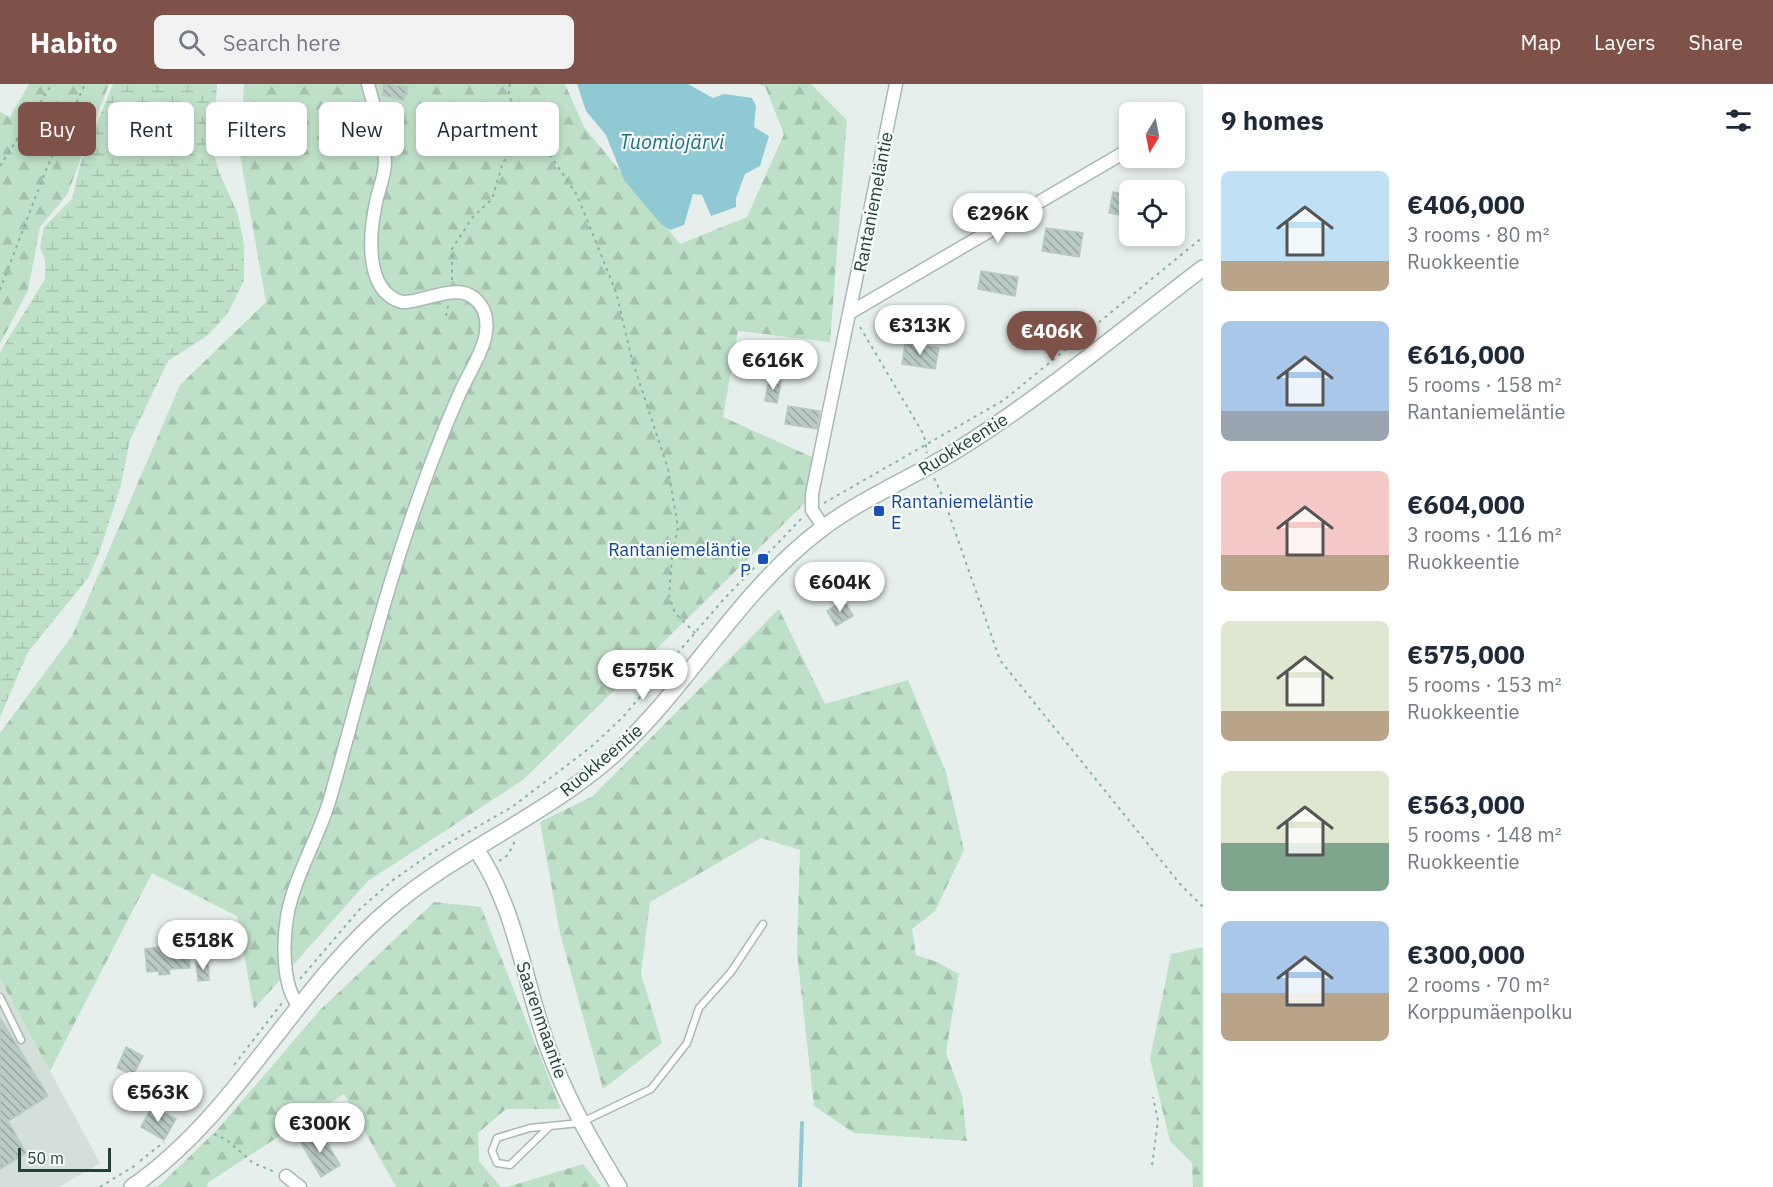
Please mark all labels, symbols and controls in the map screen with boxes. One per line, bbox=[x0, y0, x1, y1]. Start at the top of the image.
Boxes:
search box bbox=[154, 15, 574, 69]
text: Habito bbox=[30, 24, 118, 61]
icon: search bbox=[175, 26, 208, 59]
text: Search here bbox=[223, 28, 341, 57]
text: Map bbox=[1521, 28, 1561, 56]
text: Layers bbox=[1594, 28, 1656, 56]
text: Share bbox=[1689, 28, 1743, 56]
chip: Buy bbox=[18, 102, 96, 156]
chip: Rent bbox=[108, 102, 194, 156]
chip: Filters bbox=[206, 102, 307, 156]
chip: New bbox=[319, 102, 404, 156]
chip: Apartment bbox=[416, 102, 559, 156]
north arrow bbox=[1119, 102, 1185, 168]
map controls bbox=[1119, 102, 1185, 246]
text: 9 homes bbox=[1221, 103, 1324, 137]
icon: filters bbox=[1722, 104, 1755, 137]
water label: Tuomiojärvi bbox=[620, 128, 725, 155]
street label: Rantaniemeläntie bbox=[848, 130, 898, 274]
button: locate bbox=[1119, 180, 1185, 246]
text: €406,000 bbox=[1407, 187, 1525, 221]
pin: €296K bbox=[956, 193, 1040, 244]
icon: home bbox=[1269, 195, 1341, 267]
text: €296K bbox=[967, 199, 1029, 226]
text: 3 rooms · 80 m² bbox=[1407, 221, 1550, 248]
text: Ruokkeentie bbox=[1407, 248, 1519, 275]
pin: €313K bbox=[878, 305, 962, 356]
text: €313K bbox=[889, 311, 951, 338]
pin: €406K bbox=[1010, 311, 1094, 362]
text: €406K bbox=[1021, 317, 1083, 344]
text: €616,000 bbox=[1407, 337, 1525, 371]
pin: €616K bbox=[731, 340, 815, 391]
icon: home bbox=[1269, 345, 1341, 417]
text: €616K bbox=[742, 346, 804, 373]
text: 5 rooms · 158 m² bbox=[1407, 371, 1562, 398]
text: Rantaniemeläntie bbox=[1407, 398, 1566, 425]
street label: Ruokkeentie bbox=[914, 407, 1012, 481]
text: €604,000 bbox=[1407, 487, 1525, 521]
place label: Rantaniemeläntie E bbox=[891, 490, 1034, 534]
icon: home bbox=[1269, 495, 1341, 567]
marker: Rantaniemeläntie E bbox=[872, 504, 886, 518]
text: 3 rooms · 116 m² bbox=[1407, 521, 1562, 548]
place label: Rantaniemeläntie P bbox=[608, 538, 751, 582]
text: Ruokkeentie bbox=[1407, 548, 1519, 575]
marker: Rantaniemeläntie P bbox=[756, 552, 770, 566]
pin: €604K bbox=[798, 562, 882, 613]
text: €604K bbox=[809, 568, 871, 595]
text: €575,000 bbox=[1407, 637, 1525, 671]
icon: home bbox=[1269, 645, 1341, 717]
pin: €575K bbox=[601, 650, 685, 701]
text: €575K bbox=[612, 656, 674, 683]
text: 5 rooms · 153 m² bbox=[1407, 671, 1562, 698]
text: Ruokkeentie bbox=[1407, 698, 1519, 725]
street label: Ruokkeentie bbox=[555, 719, 647, 801]
text: €563,000 bbox=[1407, 787, 1525, 821]
icon: home bbox=[1269, 795, 1341, 867]
text: 5 rooms · 148 m² bbox=[1407, 821, 1562, 848]
text: Ruokkeentie bbox=[1407, 848, 1519, 875]
pin: €518K bbox=[161, 920, 245, 971]
text: €518K bbox=[172, 926, 234, 953]
text: €300,000 bbox=[1407, 937, 1525, 971]
icon: home bbox=[1269, 945, 1341, 1017]
street label: Saarenmaantie bbox=[511, 958, 573, 1082]
text: 2 rooms · 70 m² bbox=[1407, 971, 1550, 998]
text: Korppumäenpolku bbox=[1407, 998, 1573, 1025]
pin: €563K bbox=[116, 1072, 200, 1123]
text: €563K bbox=[127, 1078, 189, 1105]
pin: €300K bbox=[278, 1103, 362, 1154]
text: €300K bbox=[289, 1109, 351, 1136]
scale bar bbox=[18, 1145, 111, 1172]
text: 50 m bbox=[27, 1148, 64, 1168]

